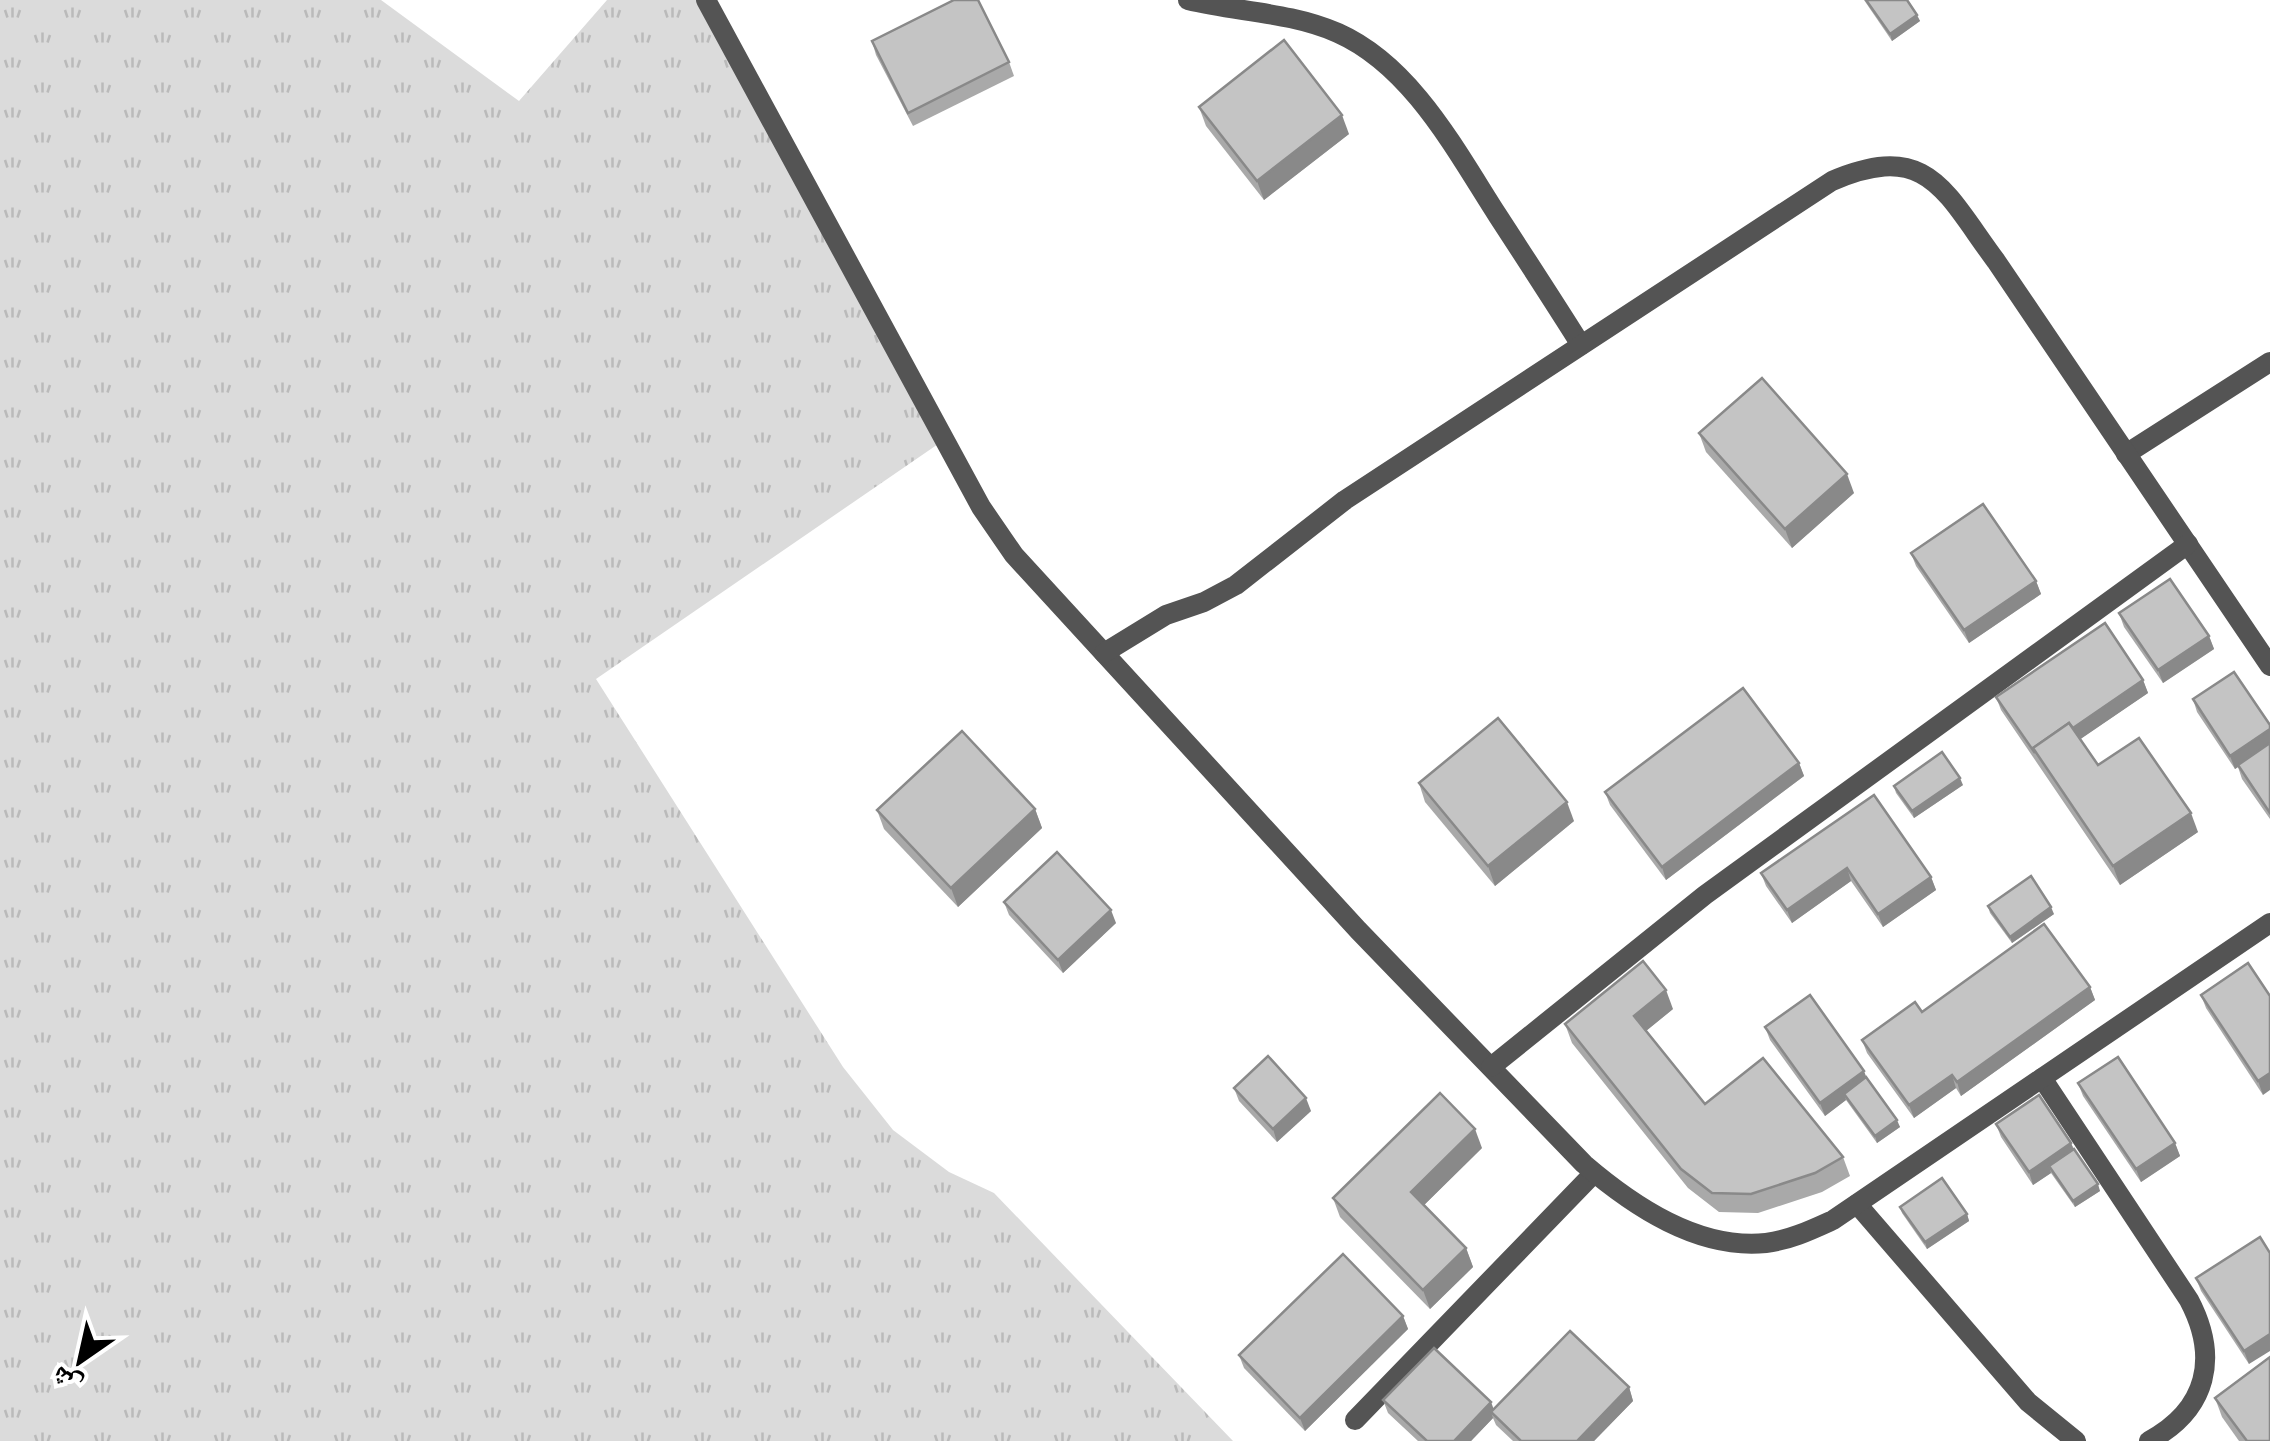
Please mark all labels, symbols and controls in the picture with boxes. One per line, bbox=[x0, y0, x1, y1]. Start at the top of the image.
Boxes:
north arrow bbox=[30, 1311, 130, 1411]
text: ش bbox=[43, 1356, 90, 1406]

